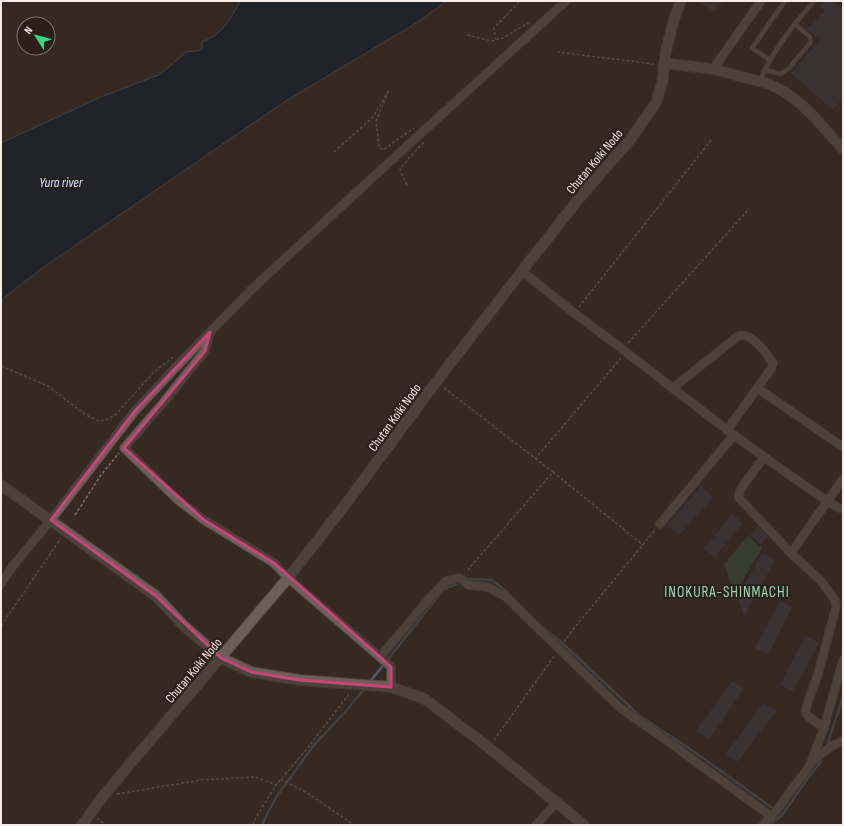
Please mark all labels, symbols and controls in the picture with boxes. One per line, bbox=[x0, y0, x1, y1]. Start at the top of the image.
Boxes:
north arrow bbox=[16, 16, 56, 56]
text: N bbox=[21, 24, 35, 37]
street label: Chutan Koiki Nodo bbox=[563, 126, 626, 197]
water label: Yura river bbox=[39, 174, 84, 191]
street label: Chutan Koiki Nodo bbox=[365, 381, 425, 454]
district label: INOKURA-SHINMACHI bbox=[664, 583, 790, 602]
street label: Chutan Koiki Nodo bbox=[162, 635, 225, 706]

